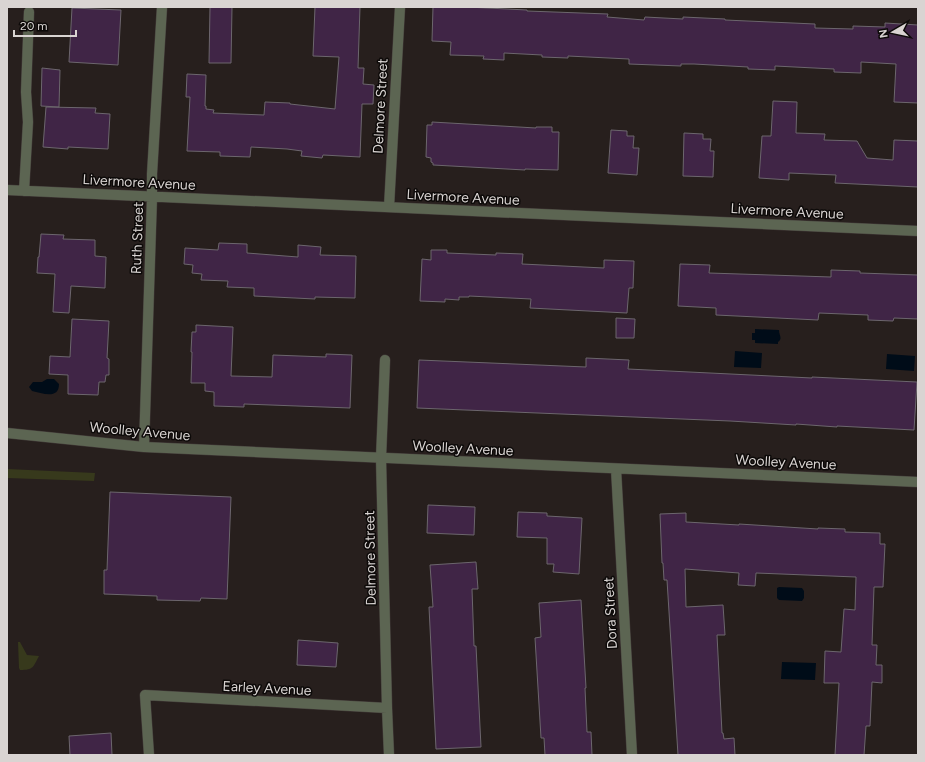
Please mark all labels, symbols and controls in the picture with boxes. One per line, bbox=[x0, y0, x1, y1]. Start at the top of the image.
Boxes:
scale bar bbox=[14, 12, 76, 38]
north arrow bbox=[873, 12, 913, 52]
text: 20 m bbox=[20, 19, 48, 33]
text: N bbox=[877, 28, 891, 39]
street label: Delmore Street bbox=[370, 58, 391, 154]
street label: Livermore Avenue bbox=[82, 171, 196, 194]
street label: Livermore Avenue bbox=[406, 186, 520, 209]
street label: Livermore Avenue bbox=[730, 200, 844, 223]
street label: Ruth Street bbox=[128, 202, 147, 274]
street label: Woolley Avenue bbox=[89, 419, 191, 444]
street label: Woolley Avenue bbox=[412, 437, 514, 460]
street label: Woolley Avenue bbox=[735, 451, 837, 474]
street label: Delmore Street bbox=[361, 510, 380, 606]
street label: Dora Street bbox=[600, 576, 621, 650]
street label: Earley Avenue bbox=[222, 678, 312, 699]

